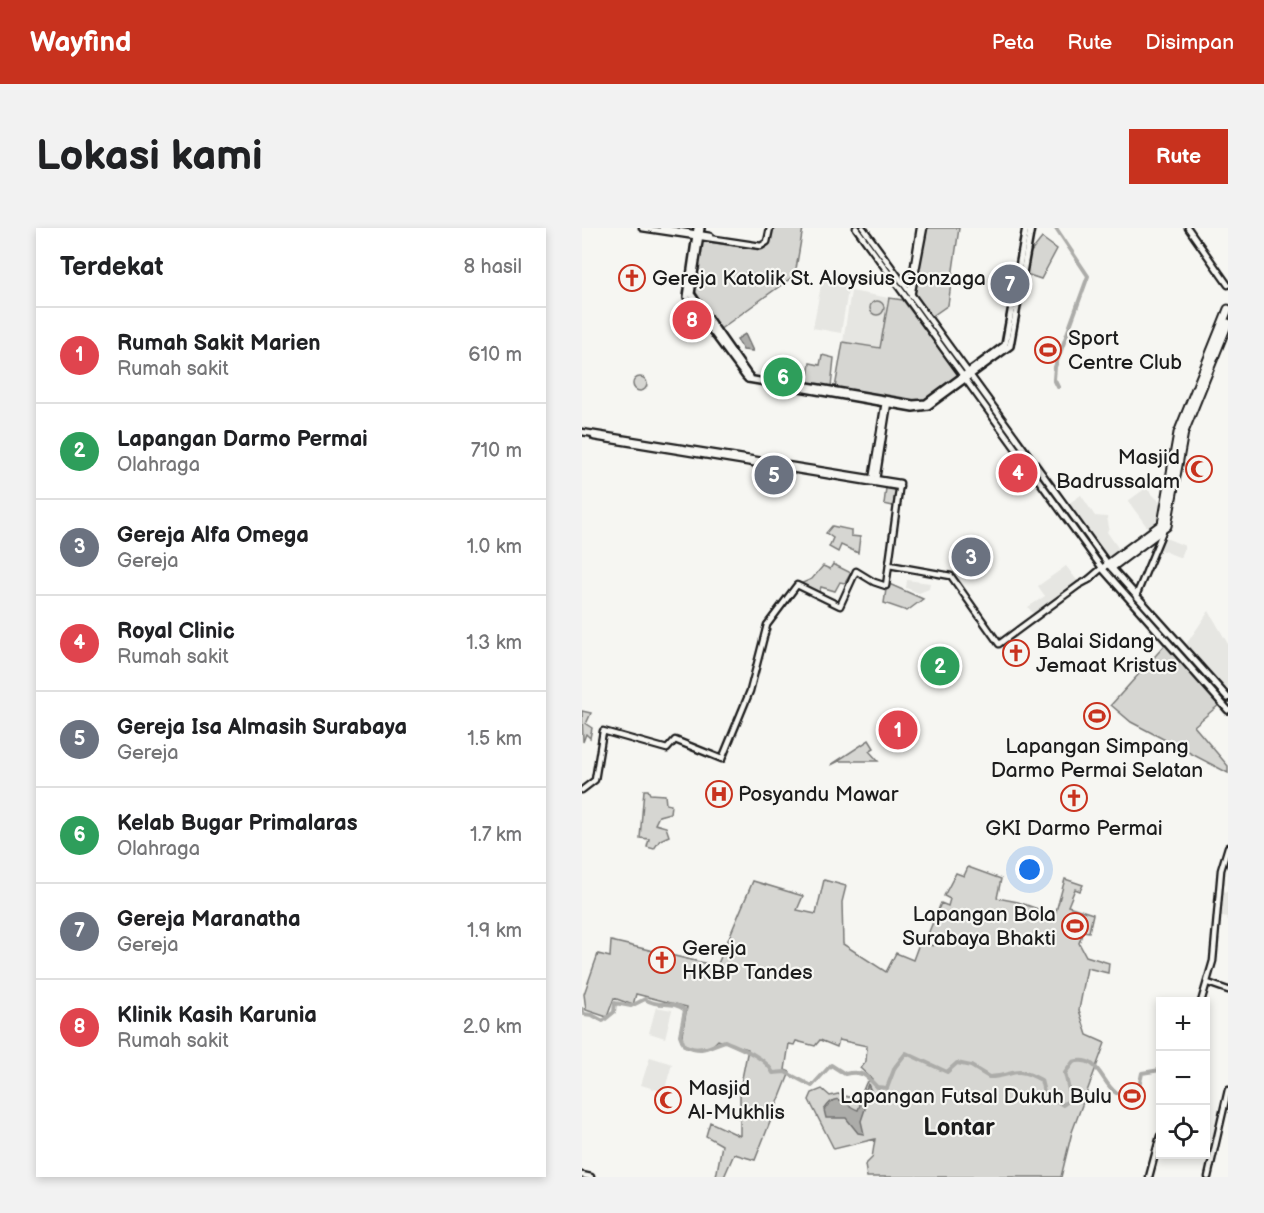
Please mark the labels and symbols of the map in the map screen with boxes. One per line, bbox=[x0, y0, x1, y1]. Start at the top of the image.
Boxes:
pin: 7 bbox=[990, 262, 1030, 306]
church icon: Gereja Katolik St. Aloysius Gonzaga bbox=[617, 263, 647, 293]
place label: Gereja Katolik St. Aloysius Gonzaga bbox=[652, 266, 986, 291]
pin: 8 bbox=[672, 298, 712, 343]
place label: Sport Centre Club bbox=[1068, 326, 1182, 375]
sports icon: Sport Centre Club bbox=[1033, 335, 1063, 365]
pin: 6 bbox=[764, 354, 802, 400]
place label: Masjid Badrussalam bbox=[1056, 445, 1180, 494]
pin: 4 bbox=[998, 450, 1038, 496]
pin: 5 bbox=[754, 452, 794, 498]
mosque icon: Masjid Badrussalam bbox=[1184, 454, 1214, 484]
pin: 3 bbox=[952, 534, 990, 580]
place label: Balai Sidang Jemaat Kristus bbox=[1036, 629, 1177, 678]
church icon: Balai Sidang Jemaat Kristus bbox=[1001, 638, 1031, 668]
pin: 2 bbox=[920, 644, 960, 688]
sports icon: Lapangan Simpang Darmo Permai Selatan bbox=[1082, 701, 1112, 731]
pin: 1 bbox=[878, 708, 918, 752]
place label: Lapangan Simpang Darmo Permai Selatan bbox=[991, 734, 1203, 783]
hospital icon: Posyandu Mawar bbox=[704, 779, 734, 809]
place label: Posyandu Mawar bbox=[738, 782, 899, 807]
church icon: GKI Darmo Permai bbox=[1059, 783, 1089, 813]
place label: GKI Darmo Permai bbox=[985, 816, 1163, 841]
your location bbox=[1015, 855, 1044, 884]
place label: Lapangan Bola Surabaya Bhakti bbox=[902, 902, 1056, 951]
sports icon: Lapangan Bola Surabaya Bhakti bbox=[1060, 911, 1090, 941]
place label: Gereja HKBP Tandes bbox=[682, 936, 813, 985]
church icon: Gereja HKBP Tandes bbox=[647, 945, 677, 975]
place label: Masjid Al-Mukhlis bbox=[688, 1076, 785, 1125]
sports icon: Lapangan Futsal Dukuh Bulu bbox=[1117, 1081, 1147, 1111]
place label: Lapangan Futsal Dukuh Bulu bbox=[840, 1084, 1112, 1109]
mosque icon: Masjid Al-Mukhlis bbox=[653, 1085, 683, 1115]
district label: Lontar bbox=[923, 1113, 995, 1142]

